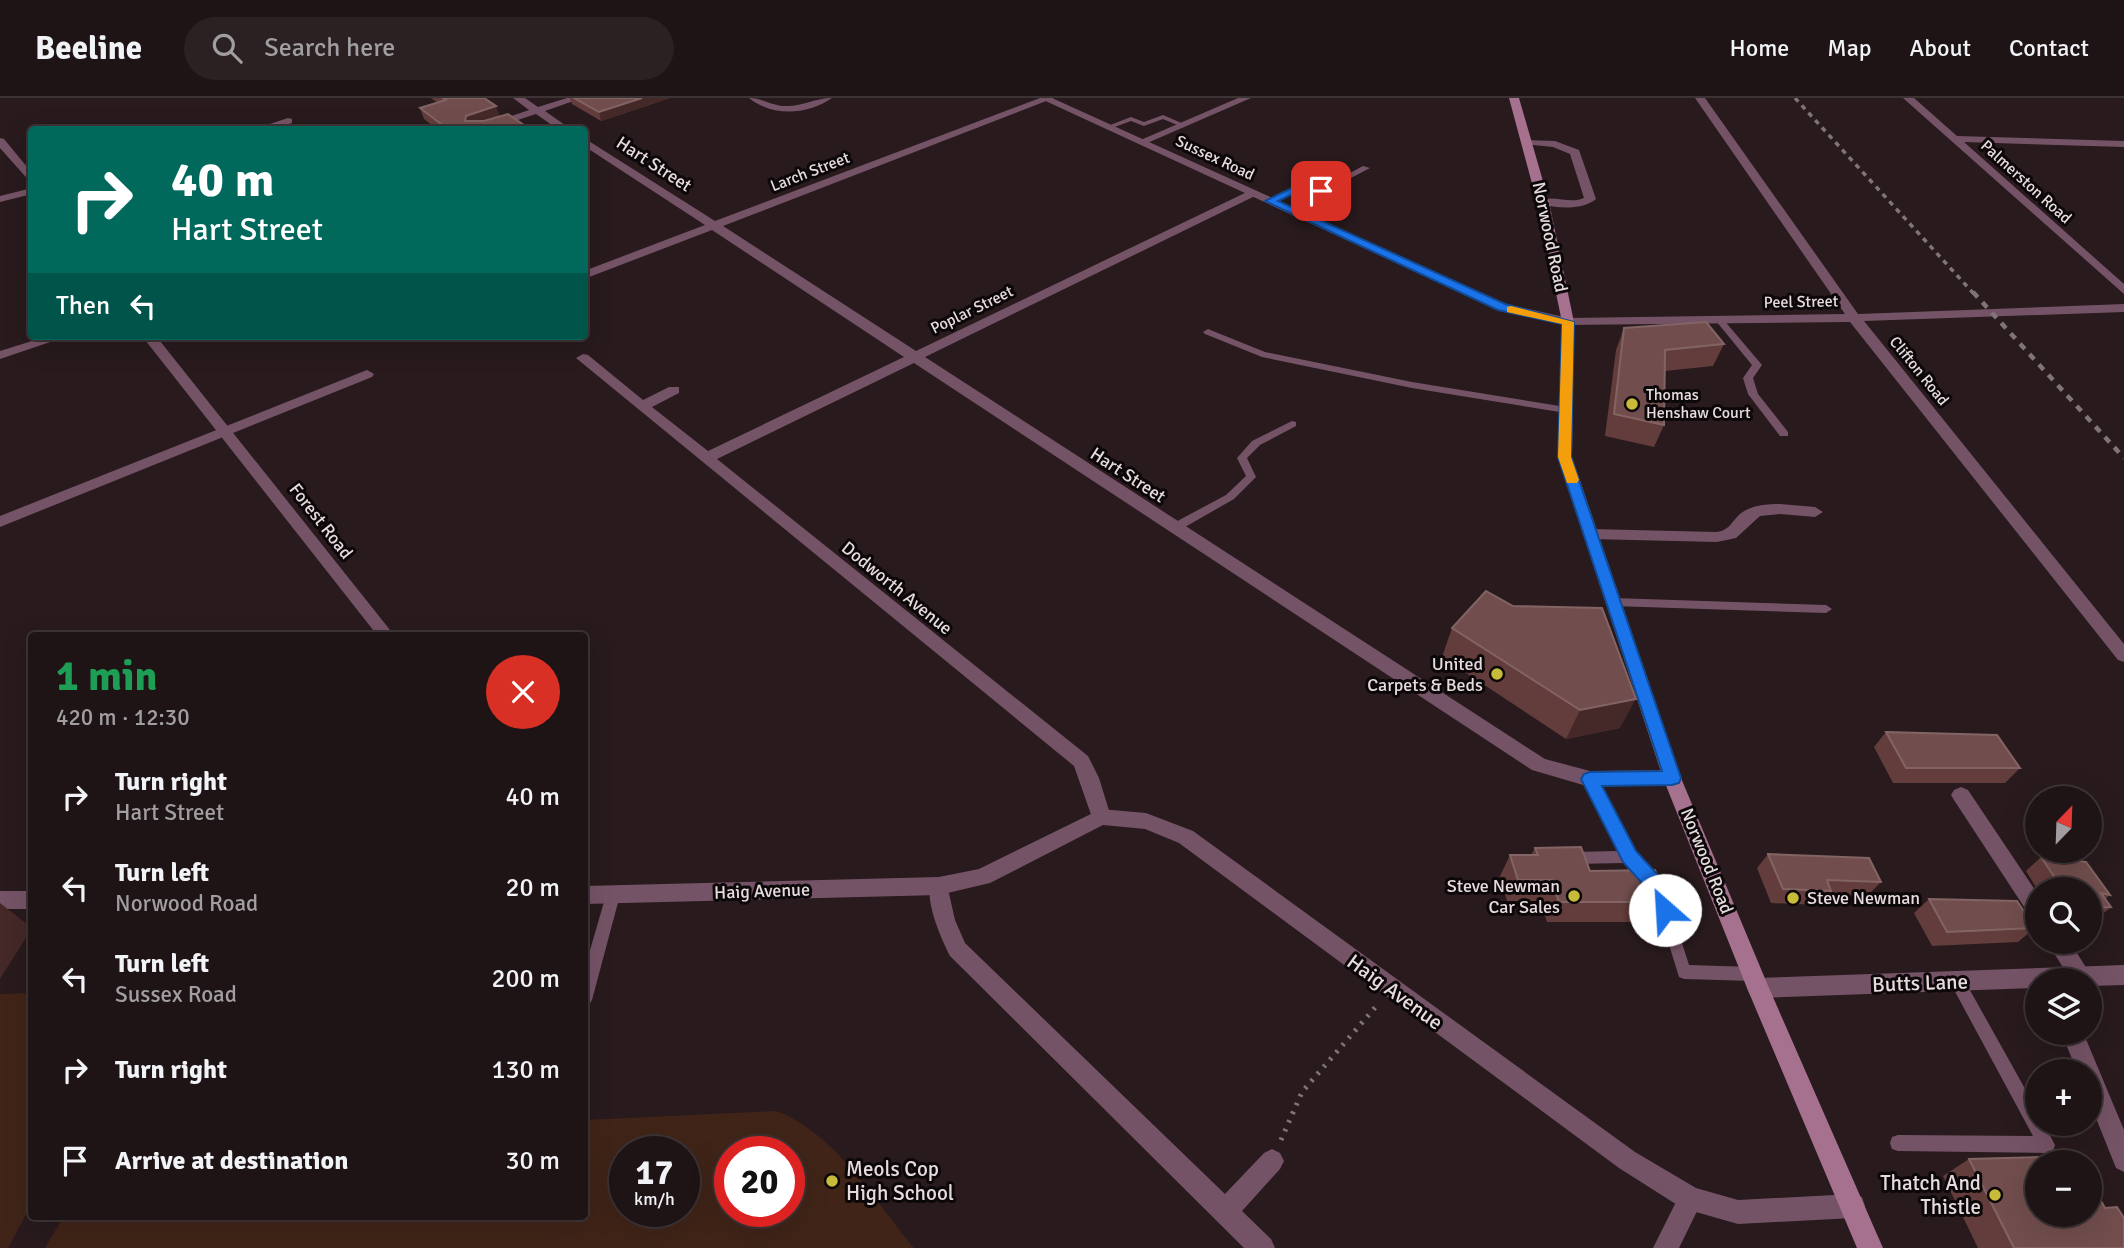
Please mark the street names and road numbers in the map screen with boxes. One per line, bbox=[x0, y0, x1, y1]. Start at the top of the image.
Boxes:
street label: Sussex Road bbox=[1172, 131, 1258, 185]
street label: Hart Street bbox=[612, 132, 696, 196]
street label: Palmerston Road bbox=[1976, 136, 2076, 228]
street label: Larch Street bbox=[768, 148, 853, 196]
street label: Norwood Road bbox=[1528, 180, 1572, 294]
street label: Poplar Street bbox=[927, 281, 1017, 339]
street label: Peel Street bbox=[1764, 291, 1839, 313]
street label: Clifton Road bbox=[1885, 332, 1953, 410]
street label: Hart Street bbox=[1086, 443, 1170, 507]
street label: Forest Road bbox=[285, 479, 357, 563]
street label: Dodworth Avenue bbox=[837, 537, 957, 639]
street label: Norwood Road bbox=[1676, 805, 1738, 917]
street label: Haig Avenue bbox=[714, 878, 810, 904]
street label: Haig Avenue bbox=[1342, 949, 1448, 1035]
street label: Butts Lane bbox=[1872, 968, 1968, 998]

